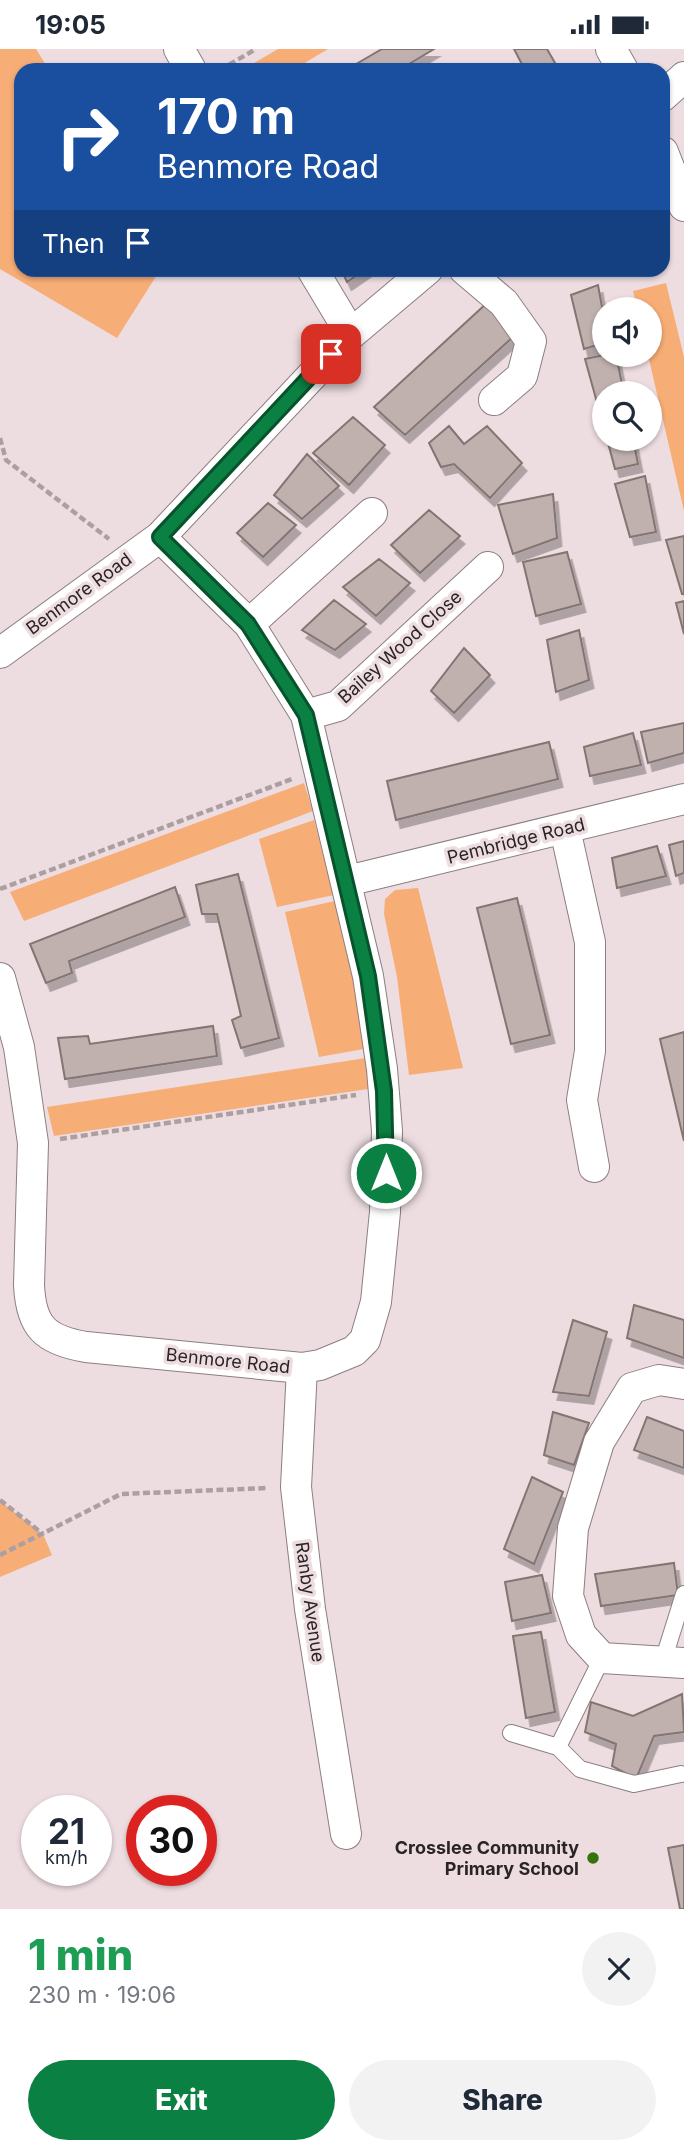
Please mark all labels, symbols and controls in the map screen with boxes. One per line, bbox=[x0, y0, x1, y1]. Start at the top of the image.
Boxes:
text: 19:05 bbox=[35, 9, 106, 40]
text: 170 m bbox=[157, 87, 295, 146]
icon: right bbox=[42, 91, 133, 182]
text: Benmore Road bbox=[157, 147, 379, 186]
icon: arrive bbox=[119, 224, 157, 262]
text: Then bbox=[42, 228, 105, 259]
map controls bbox=[592, 297, 662, 451]
button: sound bbox=[592, 297, 662, 367]
pin bbox=[301, 324, 361, 384]
icon: arrive bbox=[312, 335, 350, 373]
button: search bbox=[592, 381, 662, 451]
street label: Benmore Road bbox=[22, 548, 135, 639]
street label: Bailey Wood Close bbox=[334, 586, 466, 708]
street label: Pembridge Road bbox=[445, 813, 587, 868]
position arrow bbox=[349, 1136, 423, 1210]
street label: Benmore Road bbox=[165, 1344, 291, 1377]
street label: Ranby Avenue bbox=[292, 1540, 329, 1663]
speed limit sign: 30 bbox=[126, 1795, 217, 1886]
text: 21 bbox=[48, 1810, 85, 1852]
place label: Crosslee Community Primary School bbox=[395, 1837, 579, 1879]
text: km/h bbox=[45, 1847, 88, 1868]
marker: Crosslee Community Primary School bbox=[585, 1850, 601, 1866]
text: 1 min bbox=[28, 1929, 133, 1980]
button: close bbox=[582, 1932, 656, 2006]
text: 230 m · 19:06 bbox=[28, 1981, 176, 2009]
button: Exit bbox=[28, 2060, 335, 2140]
button: Share bbox=[349, 2060, 656, 2140]

